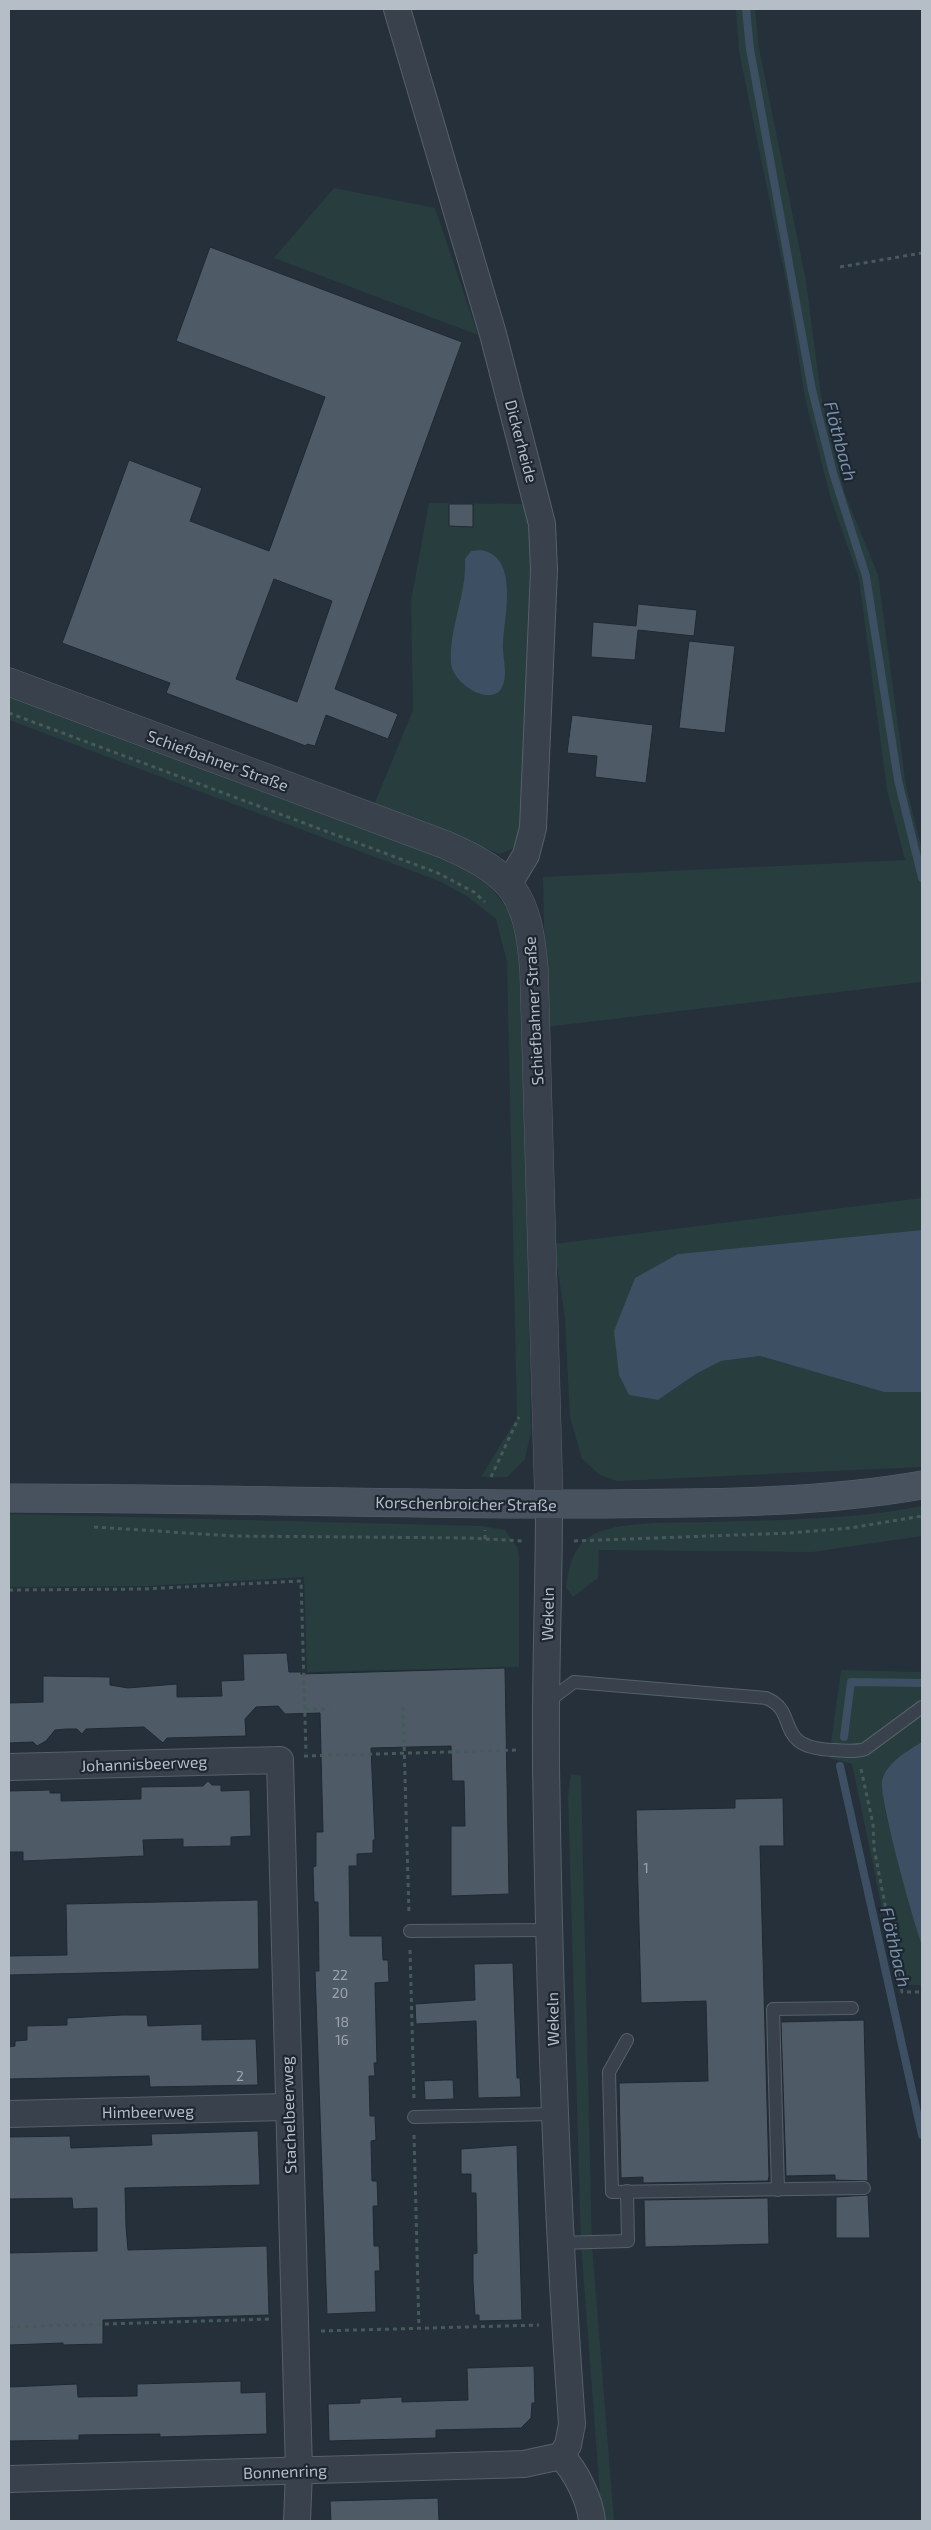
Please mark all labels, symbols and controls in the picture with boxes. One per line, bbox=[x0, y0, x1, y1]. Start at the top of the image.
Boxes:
street label: Dickerheide bbox=[502, 398, 542, 484]
water label: Flöthbach bbox=[820, 399, 862, 483]
street label: Schiefbahner Straße bbox=[145, 726, 291, 794]
street label: Schiefbahner Straße bbox=[520, 936, 546, 1086]
street label: Korschenbroicher Straße bbox=[375, 1492, 557, 1514]
street label: Wekeln bbox=[537, 1587, 557, 1641]
street label: Johannisbeerweg bbox=[80, 1751, 208, 1775]
house number: 1 bbox=[643, 1859, 649, 1876]
water label: Flöthbach bbox=[876, 1905, 916, 1989]
house number: 22 bbox=[332, 1966, 348, 1983]
house number: 20 bbox=[332, 1984, 348, 2001]
street label: Wekeln bbox=[542, 1992, 562, 2046]
house number: 18 bbox=[335, 2013, 349, 2030]
house number: 16 bbox=[335, 2031, 349, 2048]
street label: Stachelbeerweg bbox=[276, 2056, 300, 2174]
house number: 2 bbox=[236, 2067, 244, 2084]
street label: Himbeerweg bbox=[102, 2101, 194, 2121]
street label: Bonnenring bbox=[243, 2460, 327, 2482]

